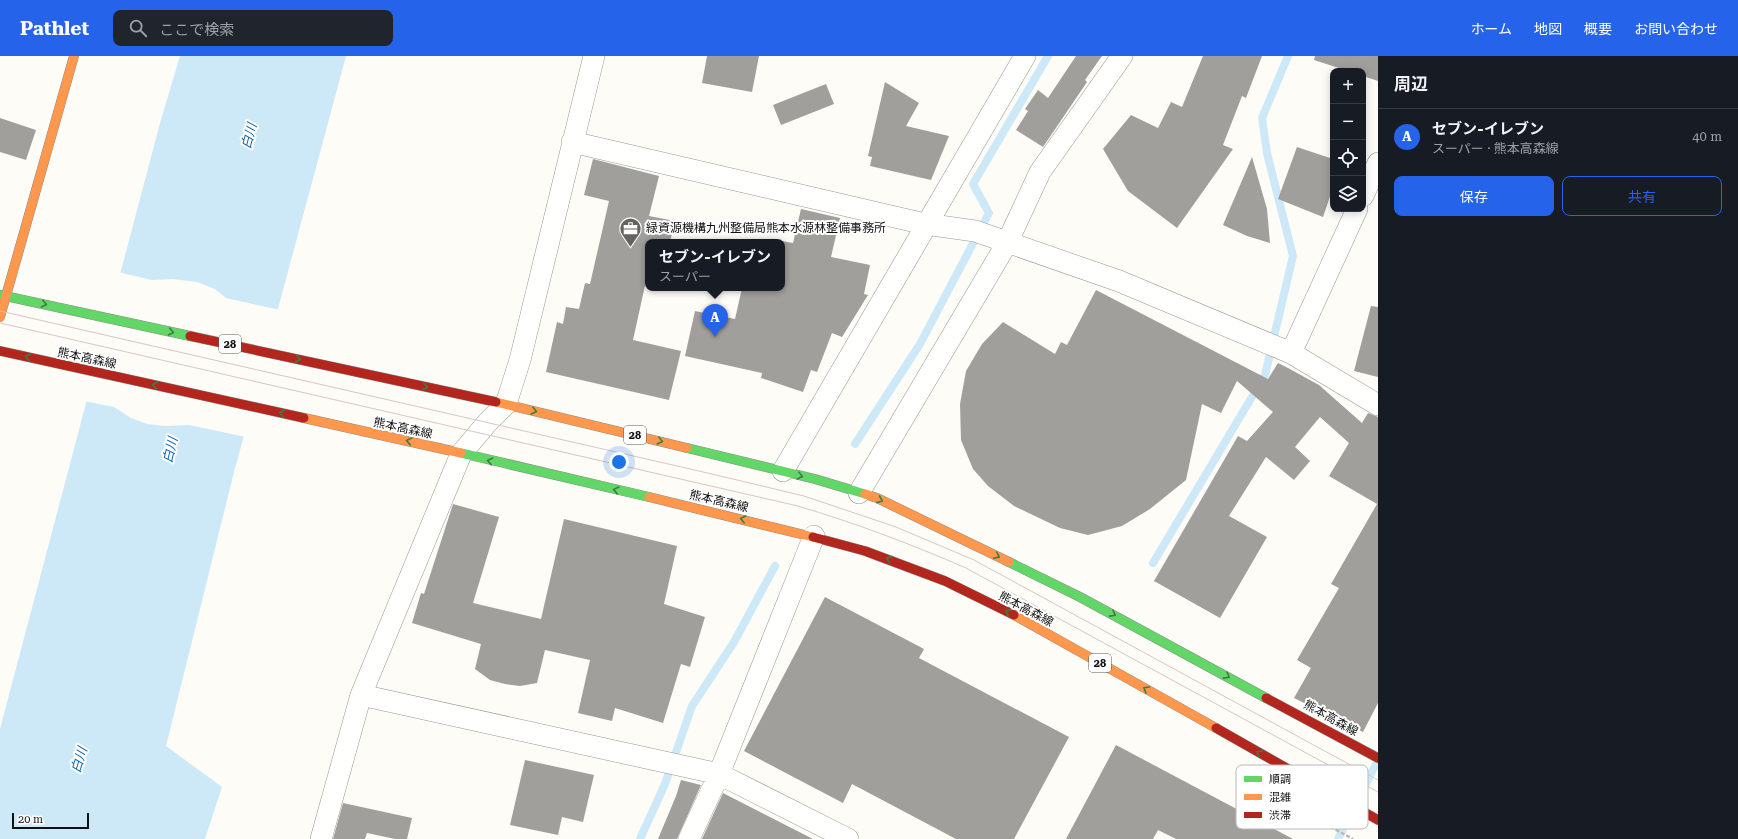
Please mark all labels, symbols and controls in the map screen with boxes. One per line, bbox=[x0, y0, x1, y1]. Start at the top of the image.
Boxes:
search box bbox=[113, 10, 393, 46]
text: Pathlet bbox=[20, 17, 89, 40]
icon: search bbox=[127, 17, 149, 39]
text: ここで検索 bbox=[159, 21, 234, 39]
text: ホーム bbox=[1470, 21, 1512, 37]
text: 地図 bbox=[1534, 21, 1562, 37]
text: 概要 bbox=[1584, 21, 1612, 37]
text: お問い合わせ bbox=[1634, 21, 1718, 37]
map controls bbox=[1330, 68, 1366, 212]
button: + bbox=[1330, 68, 1366, 104]
text: 周辺 bbox=[1394, 74, 1428, 94]
button: − bbox=[1330, 104, 1366, 140]
water label: 白川 bbox=[238, 120, 260, 151]
text: セブン-イレブン bbox=[1432, 120, 1544, 138]
text: A bbox=[1402, 129, 1412, 144]
text: 40 m bbox=[1692, 129, 1722, 144]
button: locate bbox=[1330, 140, 1366, 176]
text: スーパー · 熊本高森線 bbox=[1432, 141, 1559, 156]
button: layers bbox=[1330, 176, 1366, 212]
button: 保存 bbox=[1394, 176, 1554, 216]
button: 共有 bbox=[1562, 176, 1722, 216]
office icon: 緑資源機構九州整備局熊本水源林整備事務所 bbox=[618, 215, 644, 248]
place label: 緑資源機構九州整備局熊本水源林整備事務所 bbox=[646, 221, 886, 235]
popup bbox=[645, 239, 785, 291]
text: セブン-イレブン bbox=[659, 248, 771, 266]
text: スーパー bbox=[659, 269, 711, 284]
one-way arrow bbox=[41, 299, 47, 307]
pin: A bbox=[702, 304, 728, 337]
one-way arrow bbox=[168, 327, 174, 335]
road number: 28 bbox=[219, 335, 241, 353]
street label: 熊本高森線 bbox=[56, 345, 118, 371]
one-way arrow bbox=[25, 353, 32, 362]
one-way arrow bbox=[295, 355, 301, 363]
one-way arrow bbox=[152, 382, 158, 390]
one-way arrow bbox=[422, 383, 428, 391]
one-way arrow bbox=[531, 406, 537, 414]
one-way arrow bbox=[279, 410, 285, 418]
street label: 熊本高森線 bbox=[372, 415, 434, 441]
road number: 28 bbox=[624, 426, 646, 444]
water label: 白川 bbox=[160, 434, 181, 464]
one-way arrow bbox=[657, 437, 663, 445]
one-way arrow bbox=[406, 438, 412, 446]
your location bbox=[609, 452, 629, 472]
one-way arrow bbox=[487, 457, 493, 465]
one-way arrow bbox=[797, 471, 803, 479]
one-way arrow bbox=[613, 486, 620, 494]
street label: 熊本高森線 bbox=[688, 487, 750, 515]
one-way arrow bbox=[875, 495, 883, 503]
one-way arrow bbox=[740, 516, 746, 524]
one-way arrow bbox=[992, 551, 1000, 559]
one-way arrow bbox=[885, 556, 892, 564]
street label: 熊本高森線 bbox=[996, 589, 1056, 629]
one-way arrow bbox=[1004, 609, 1012, 617]
one-way arrow bbox=[1109, 609, 1116, 617]
road number: 28 bbox=[1089, 654, 1111, 672]
one-way arrow bbox=[1223, 671, 1231, 679]
one-way arrow bbox=[1143, 686, 1150, 693]
street label: 熊本高森線 bbox=[1301, 697, 1361, 739]
water label: 白川 bbox=[68, 743, 91, 775]
one-way arrow bbox=[1256, 750, 1263, 757]
legend bbox=[1236, 765, 1368, 829]
text: 順調 bbox=[1269, 773, 1291, 786]
text: 混雑 bbox=[1269, 791, 1291, 804]
text: 渋滞 bbox=[1269, 809, 1291, 822]
scale bar bbox=[12, 811, 89, 830]
text: 20 m bbox=[18, 813, 43, 826]

